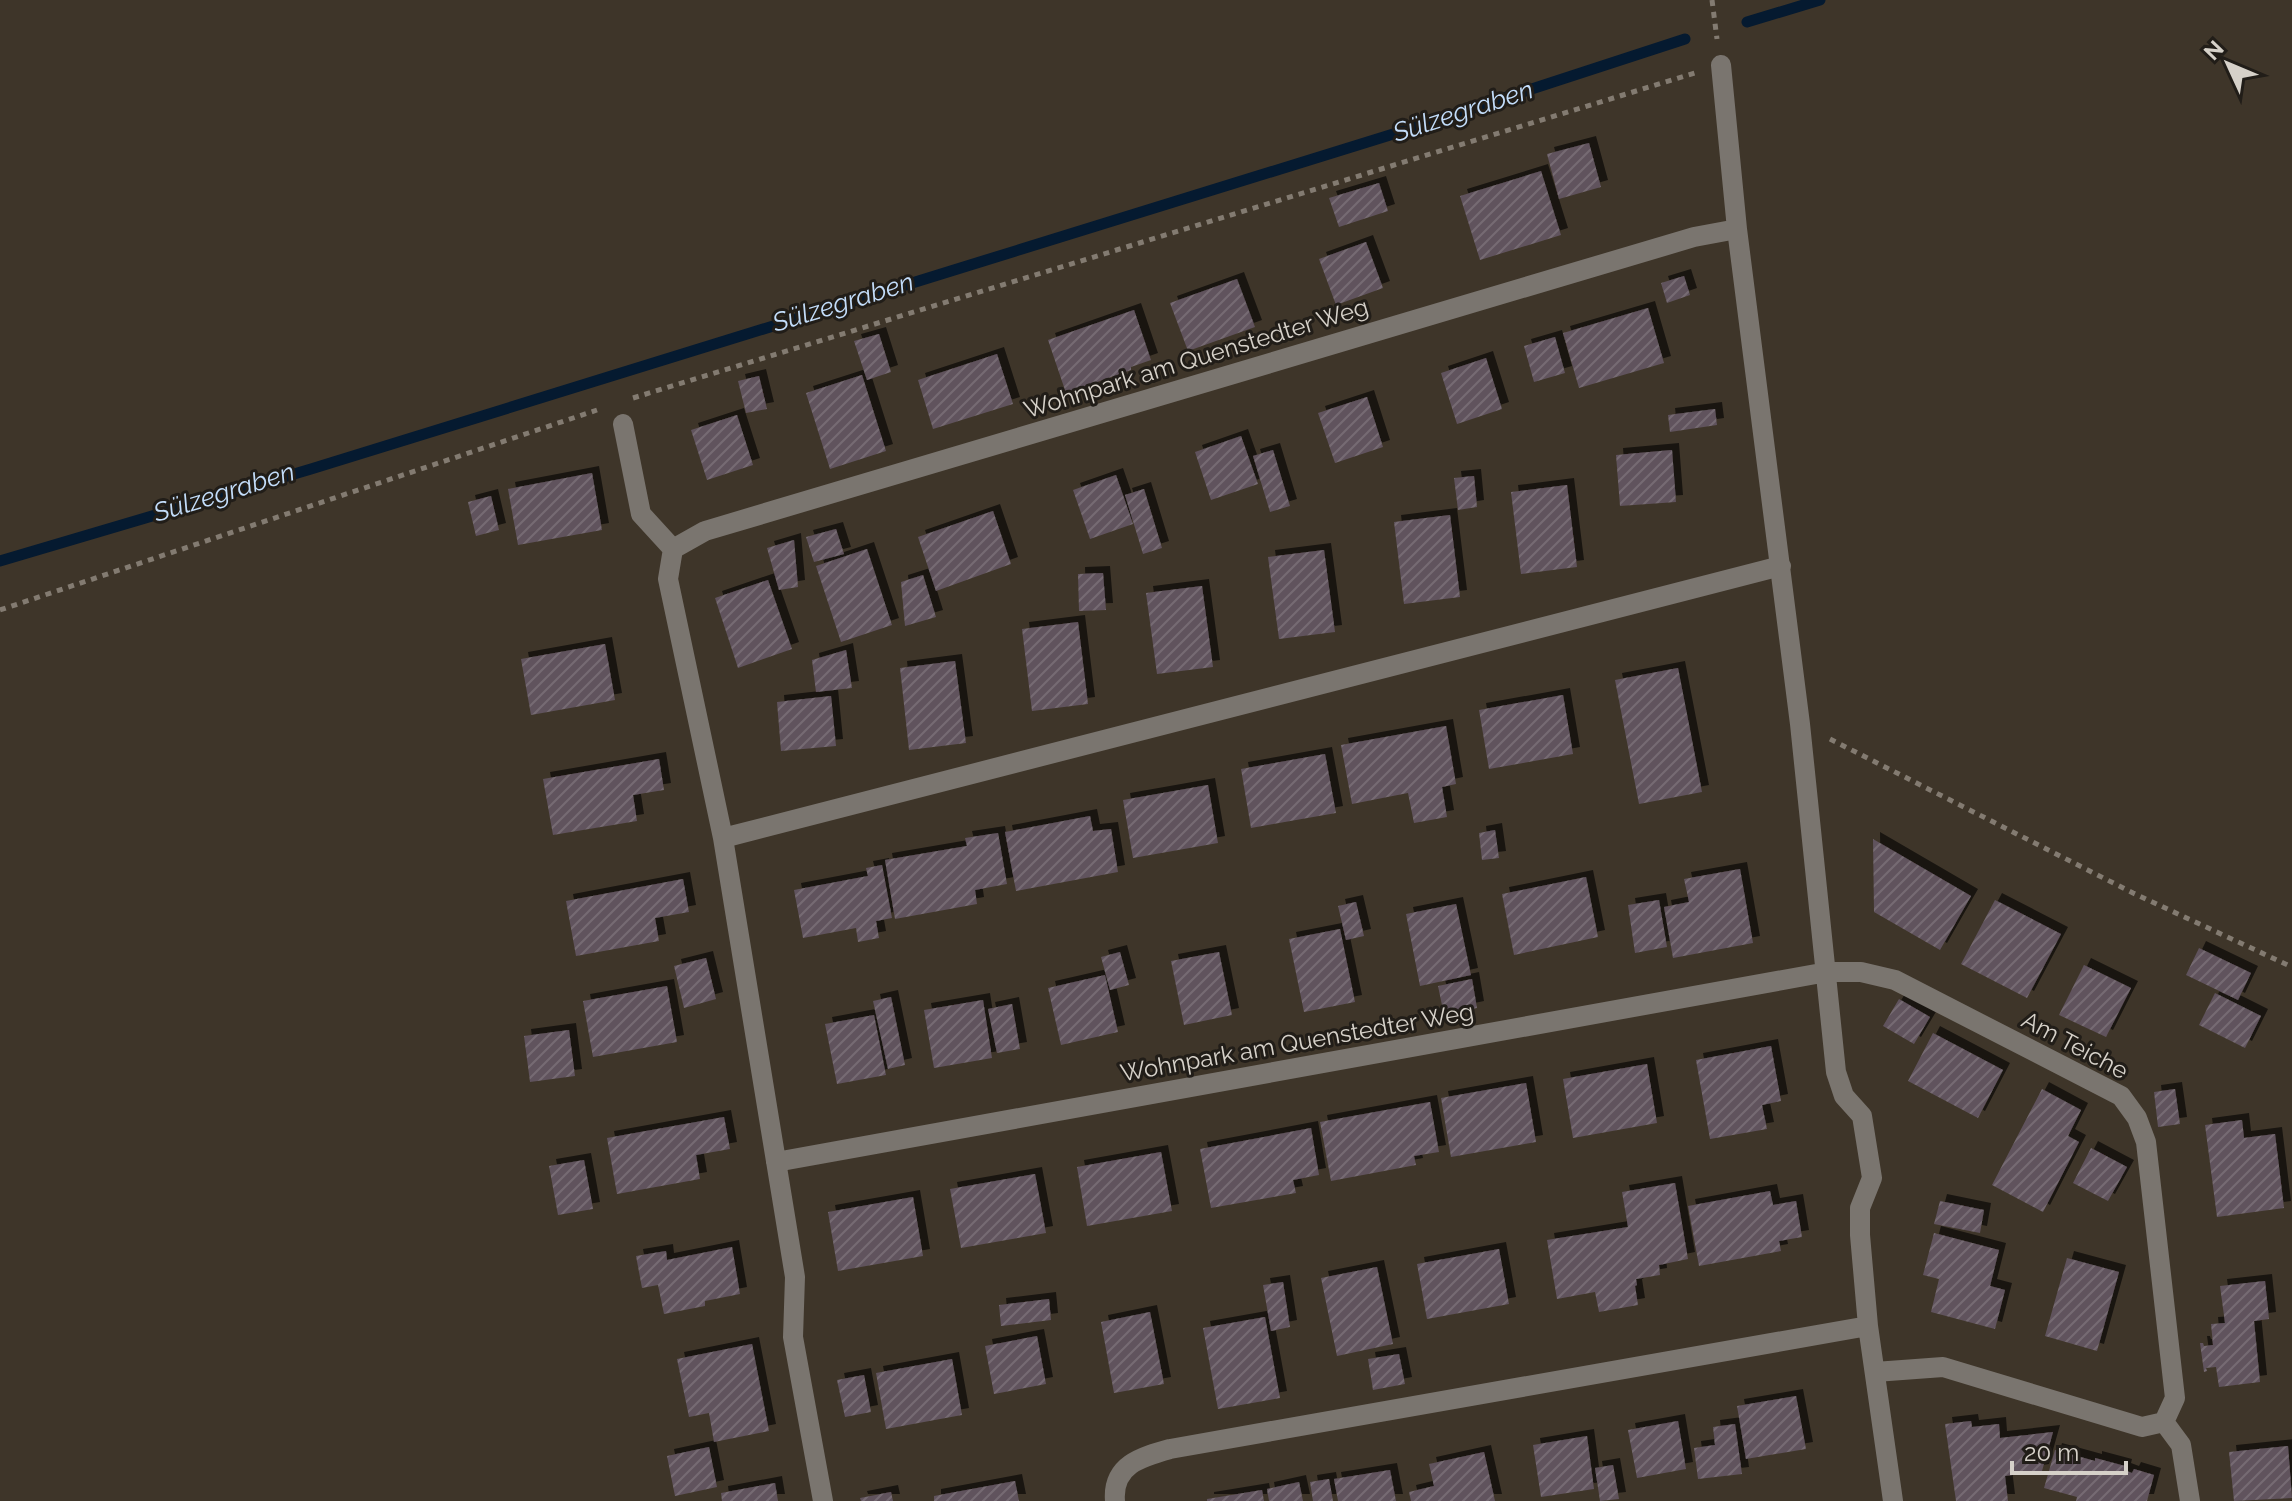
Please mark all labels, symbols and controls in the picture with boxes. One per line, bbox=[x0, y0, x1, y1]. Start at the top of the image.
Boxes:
north arrow bbox=[2188, 24, 2268, 104]
text: N bbox=[2198, 35, 2229, 65]
water label: Sülzegraben bbox=[1388, 74, 1537, 148]
water label: Sülzegraben bbox=[768, 266, 917, 338]
street label: Wohnpark am Quenstedter Weg bbox=[1020, 292, 1372, 424]
water label: Sülzegraben bbox=[149, 456, 298, 528]
street label: Wohnpark am Quenstedter Weg bbox=[1118, 997, 1476, 1087]
street label: Am Teiche bbox=[2017, 1005, 2133, 1085]
scale bar bbox=[2012, 1425, 2126, 1475]
text: 20 m bbox=[2024, 1438, 2079, 1467]

